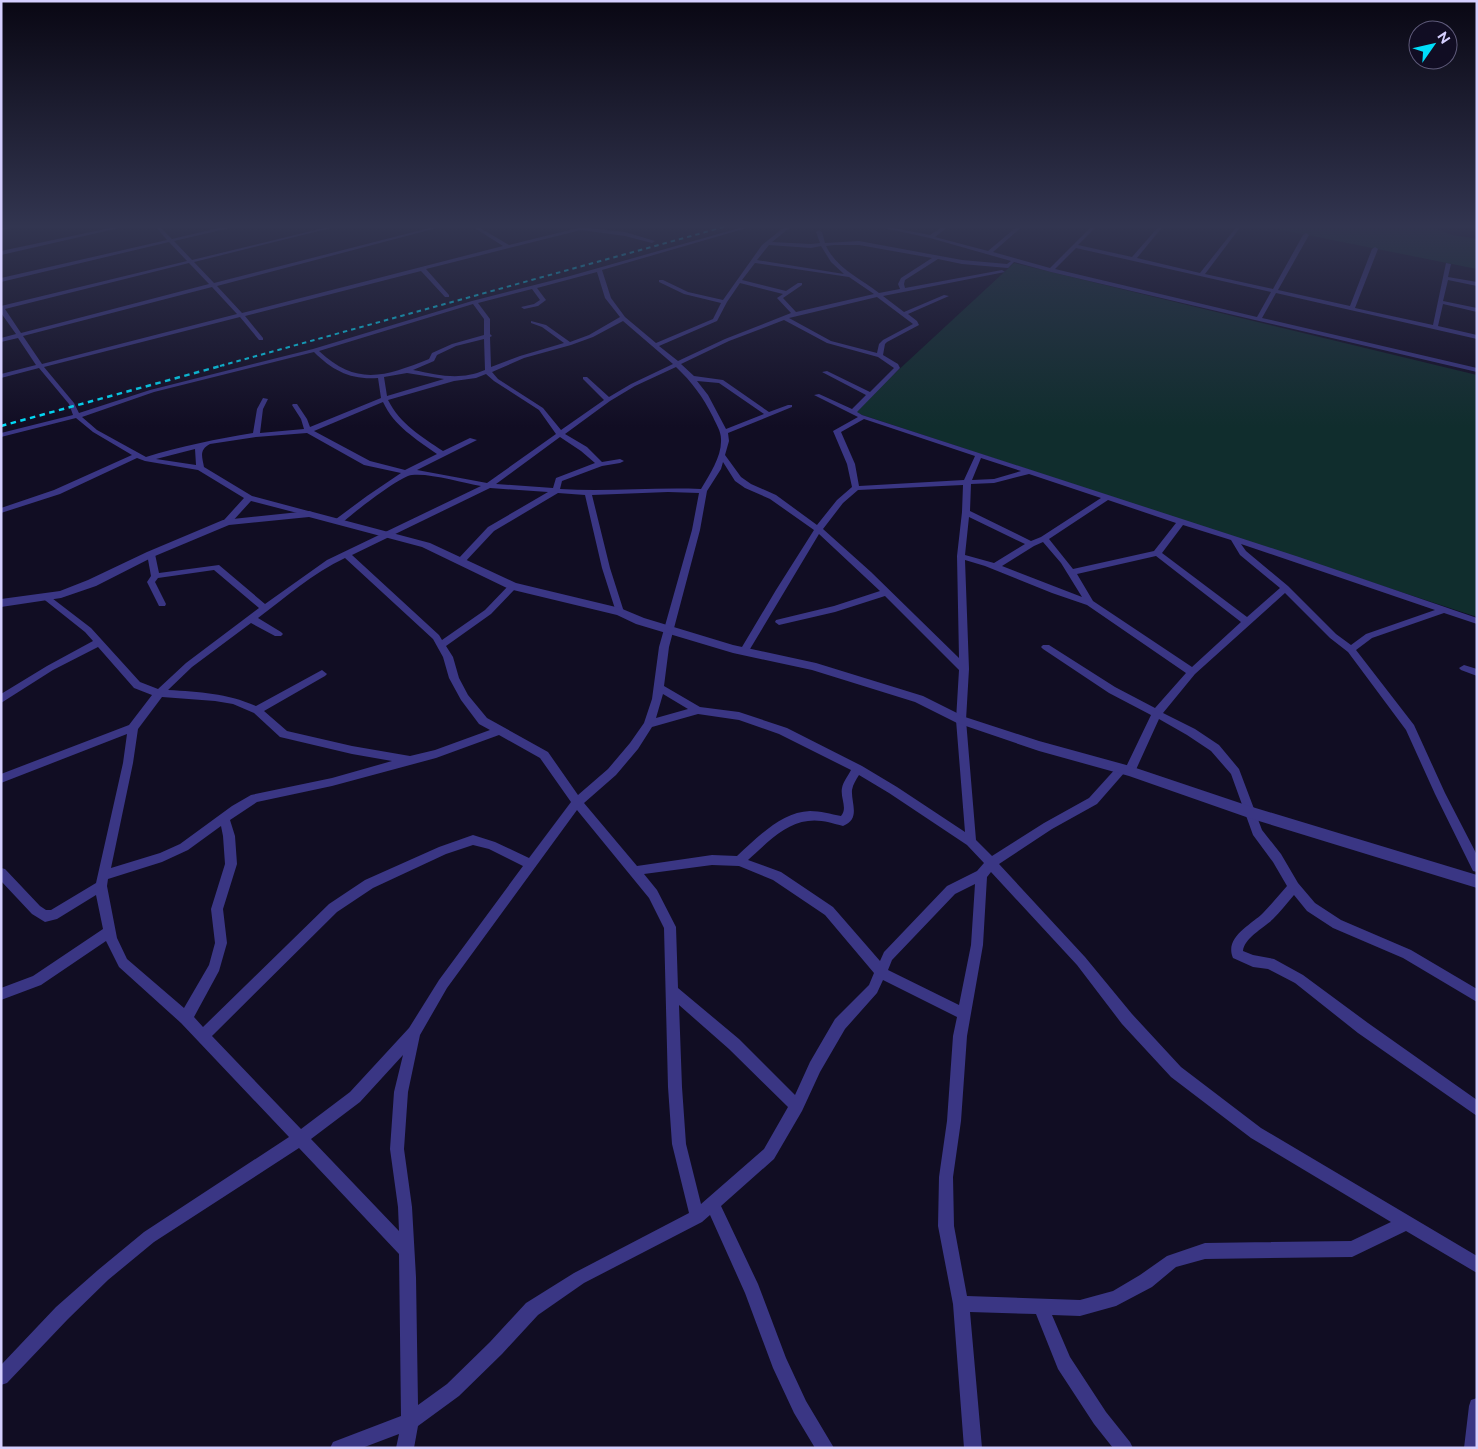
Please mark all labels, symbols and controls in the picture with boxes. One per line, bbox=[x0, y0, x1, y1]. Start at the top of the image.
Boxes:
north arrow bbox=[1408, 20, 1458, 70]
text: N bbox=[1434, 29, 1453, 47]

